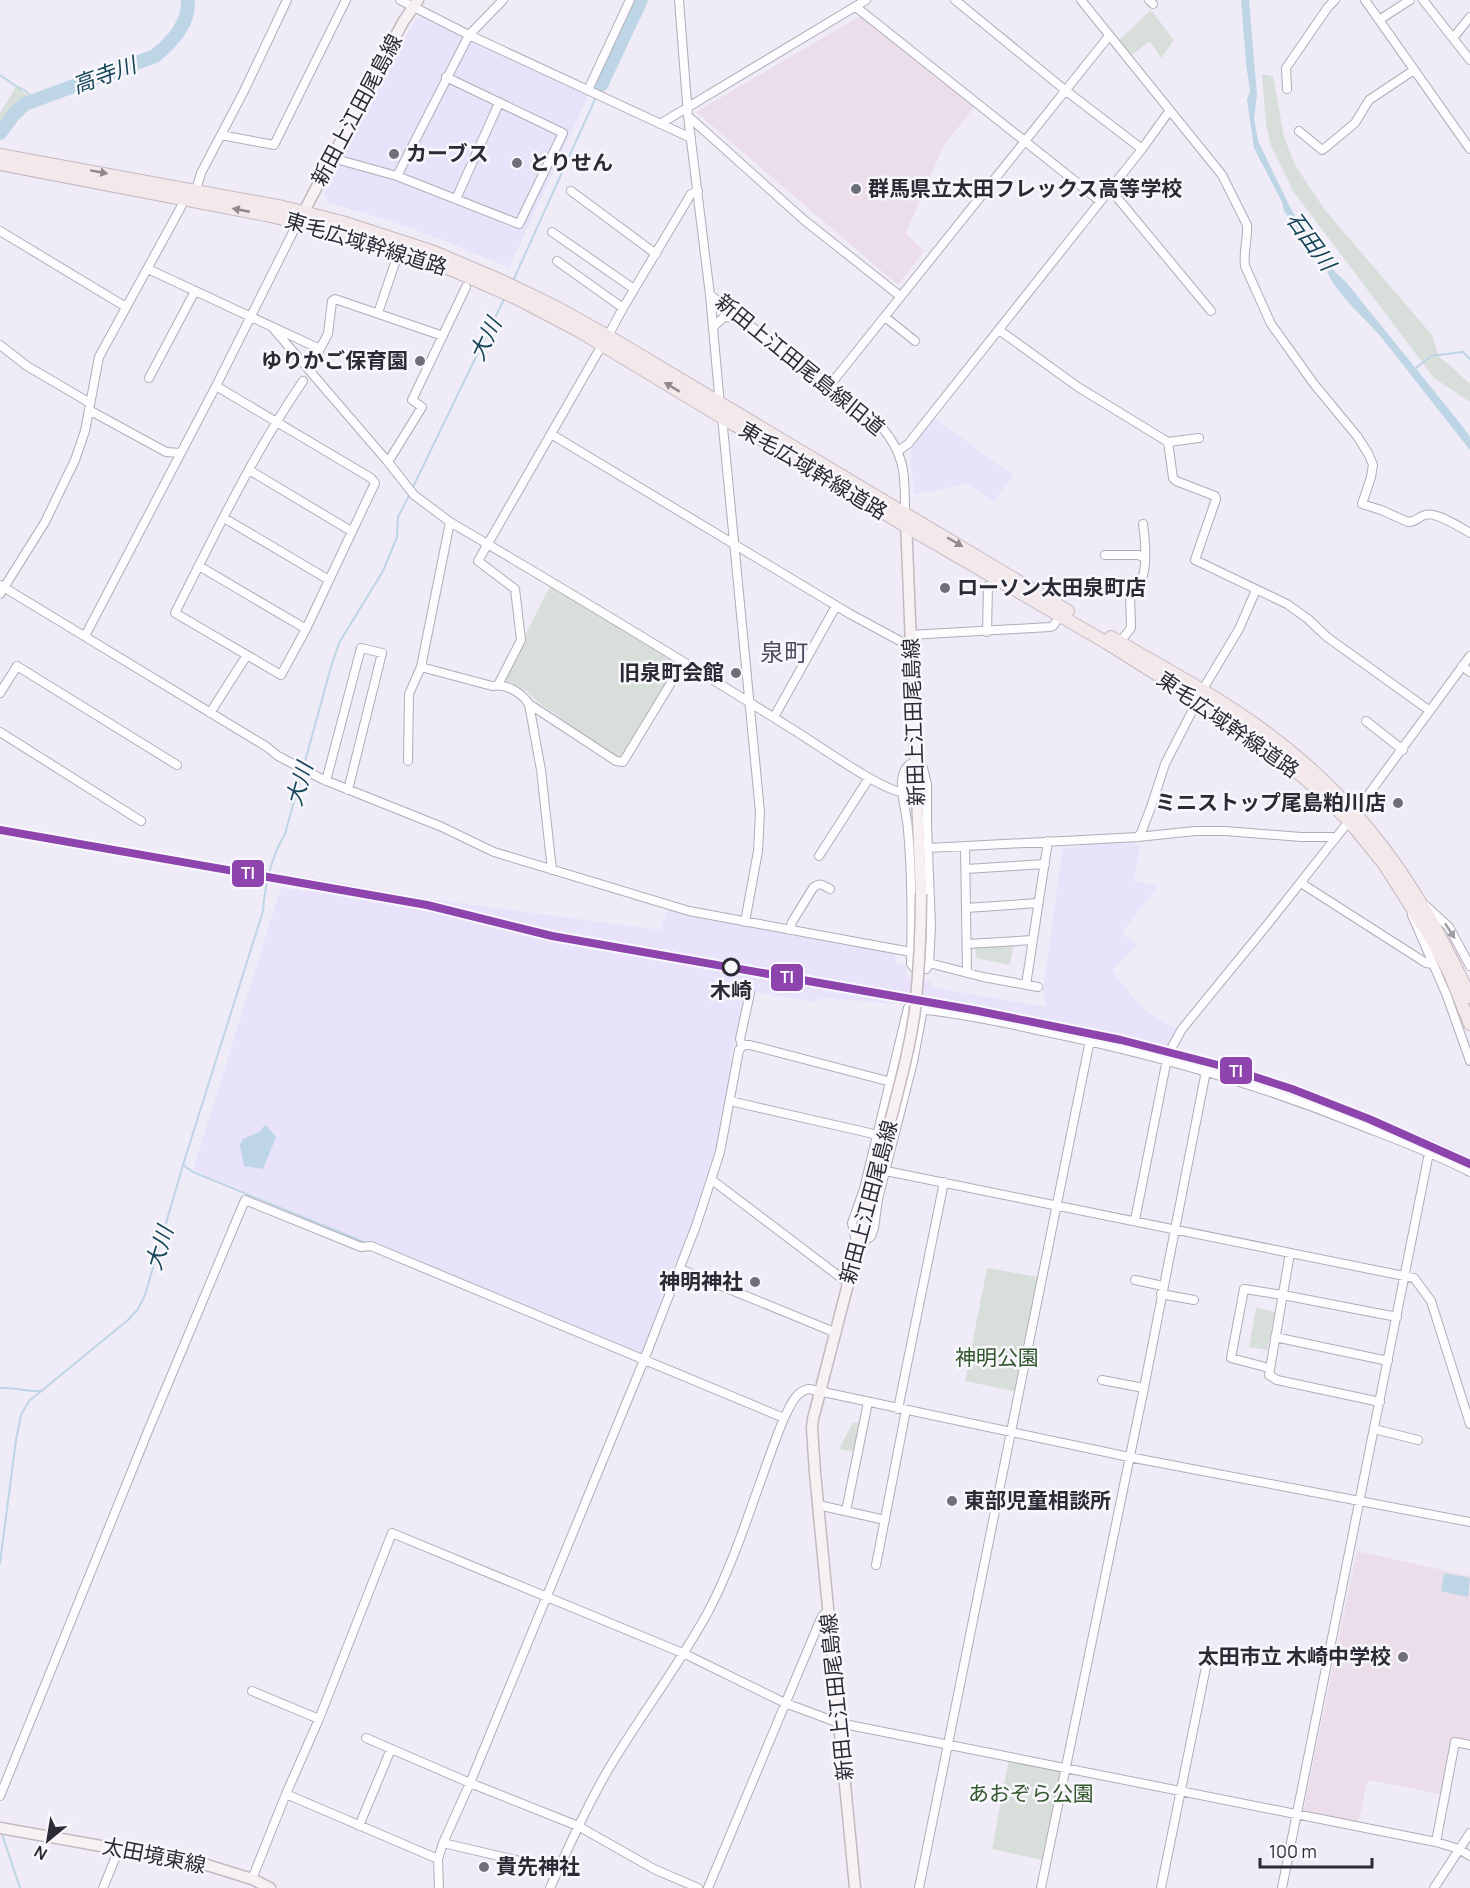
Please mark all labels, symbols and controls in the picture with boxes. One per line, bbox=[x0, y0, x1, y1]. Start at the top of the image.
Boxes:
street label: 新田上江田尾島線 bbox=[304, 29, 408, 190]
water label: 高寺川 bbox=[68, 49, 142, 100]
place label: カーブス bbox=[406, 139, 489, 167]
marker: カーブス bbox=[387, 147, 401, 161]
place label: とりせん bbox=[529, 148, 613, 176]
marker: とりせん bbox=[510, 156, 524, 170]
one-way arrow bbox=[90, 168, 109, 177]
place label: 群馬県立太田フレックス高等学校 bbox=[868, 174, 1182, 202]
marker: 群馬県立太田フレックス高等学校 bbox=[849, 182, 863, 196]
one-way arrow bbox=[231, 205, 250, 214]
street label: 東毛広域幹線道路 bbox=[282, 205, 451, 281]
water label: 石田川 bbox=[1279, 205, 1344, 278]
street label: 新田上江田尾島線旧道 bbox=[710, 287, 891, 441]
water label: 大川 bbox=[462, 311, 509, 365]
place label: ゆりかご保育園 bbox=[261, 346, 408, 374]
marker: ゆりかご保育園 bbox=[413, 354, 427, 368]
one-way arrow bbox=[664, 382, 680, 393]
street label: 東毛広域幹線道路 bbox=[734, 415, 893, 525]
one-way arrow bbox=[947, 537, 963, 548]
place label: ローソン太田泉町店 bbox=[957, 573, 1146, 601]
marker: ローソン太田泉町店 bbox=[938, 581, 952, 595]
district label: 泉町 bbox=[760, 635, 808, 668]
street label: 新田上江田尾島線 bbox=[896, 638, 930, 806]
place label: 旧泉町会館 bbox=[619, 658, 724, 686]
street label: 東毛広域幹線道路 bbox=[1152, 665, 1305, 784]
marker: 旧泉町会館 bbox=[729, 666, 743, 680]
water label: 大川 bbox=[279, 757, 320, 809]
place label: ミニストップ尾島粕川店 bbox=[1155, 788, 1386, 816]
marker: ミニストップ尾島粕川店 bbox=[1391, 796, 1405, 810]
line badge: TI bbox=[231, 859, 265, 888]
text: TI bbox=[241, 862, 255, 884]
one-way arrow bbox=[1445, 923, 1456, 940]
marker: 木崎 bbox=[722, 958, 740, 976]
line badge: TI bbox=[770, 963, 804, 992]
text: TI bbox=[780, 966, 794, 988]
place label: 木崎 bbox=[710, 976, 752, 1004]
line badge: TI bbox=[1219, 1056, 1253, 1085]
text: TI bbox=[1229, 1060, 1243, 1082]
street label: 新田上江田尾島線 bbox=[833, 1117, 903, 1287]
water label: 大川 bbox=[138, 1221, 180, 1273]
place label: 神明神社 bbox=[659, 1267, 743, 1295]
marker: 神明神社 bbox=[748, 1275, 762, 1289]
park label: 神明公園 bbox=[955, 1343, 1039, 1371]
place label: 東部児童相談所 bbox=[964, 1486, 1111, 1514]
marker: 東部児童相談所 bbox=[945, 1494, 959, 1508]
street label: 新田上江田尾島線 bbox=[813, 1612, 859, 1782]
place label: 太田市立 木崎中学校 bbox=[1198, 1642, 1391, 1670]
marker: 太田市立 木崎中学校 bbox=[1396, 1650, 1410, 1664]
park label: あおぞら公園 bbox=[968, 1779, 1094, 1807]
north arrow bbox=[18, 1810, 78, 1870]
street label: 太田境東線 bbox=[100, 1831, 208, 1879]
scale bar bbox=[1260, 1831, 1372, 1869]
text: 100 m bbox=[1269, 1839, 1317, 1863]
text: N bbox=[30, 1841, 51, 1865]
place label: 貴先神社 bbox=[496, 1852, 580, 1880]
marker: 貴先神社 bbox=[477, 1860, 491, 1874]

